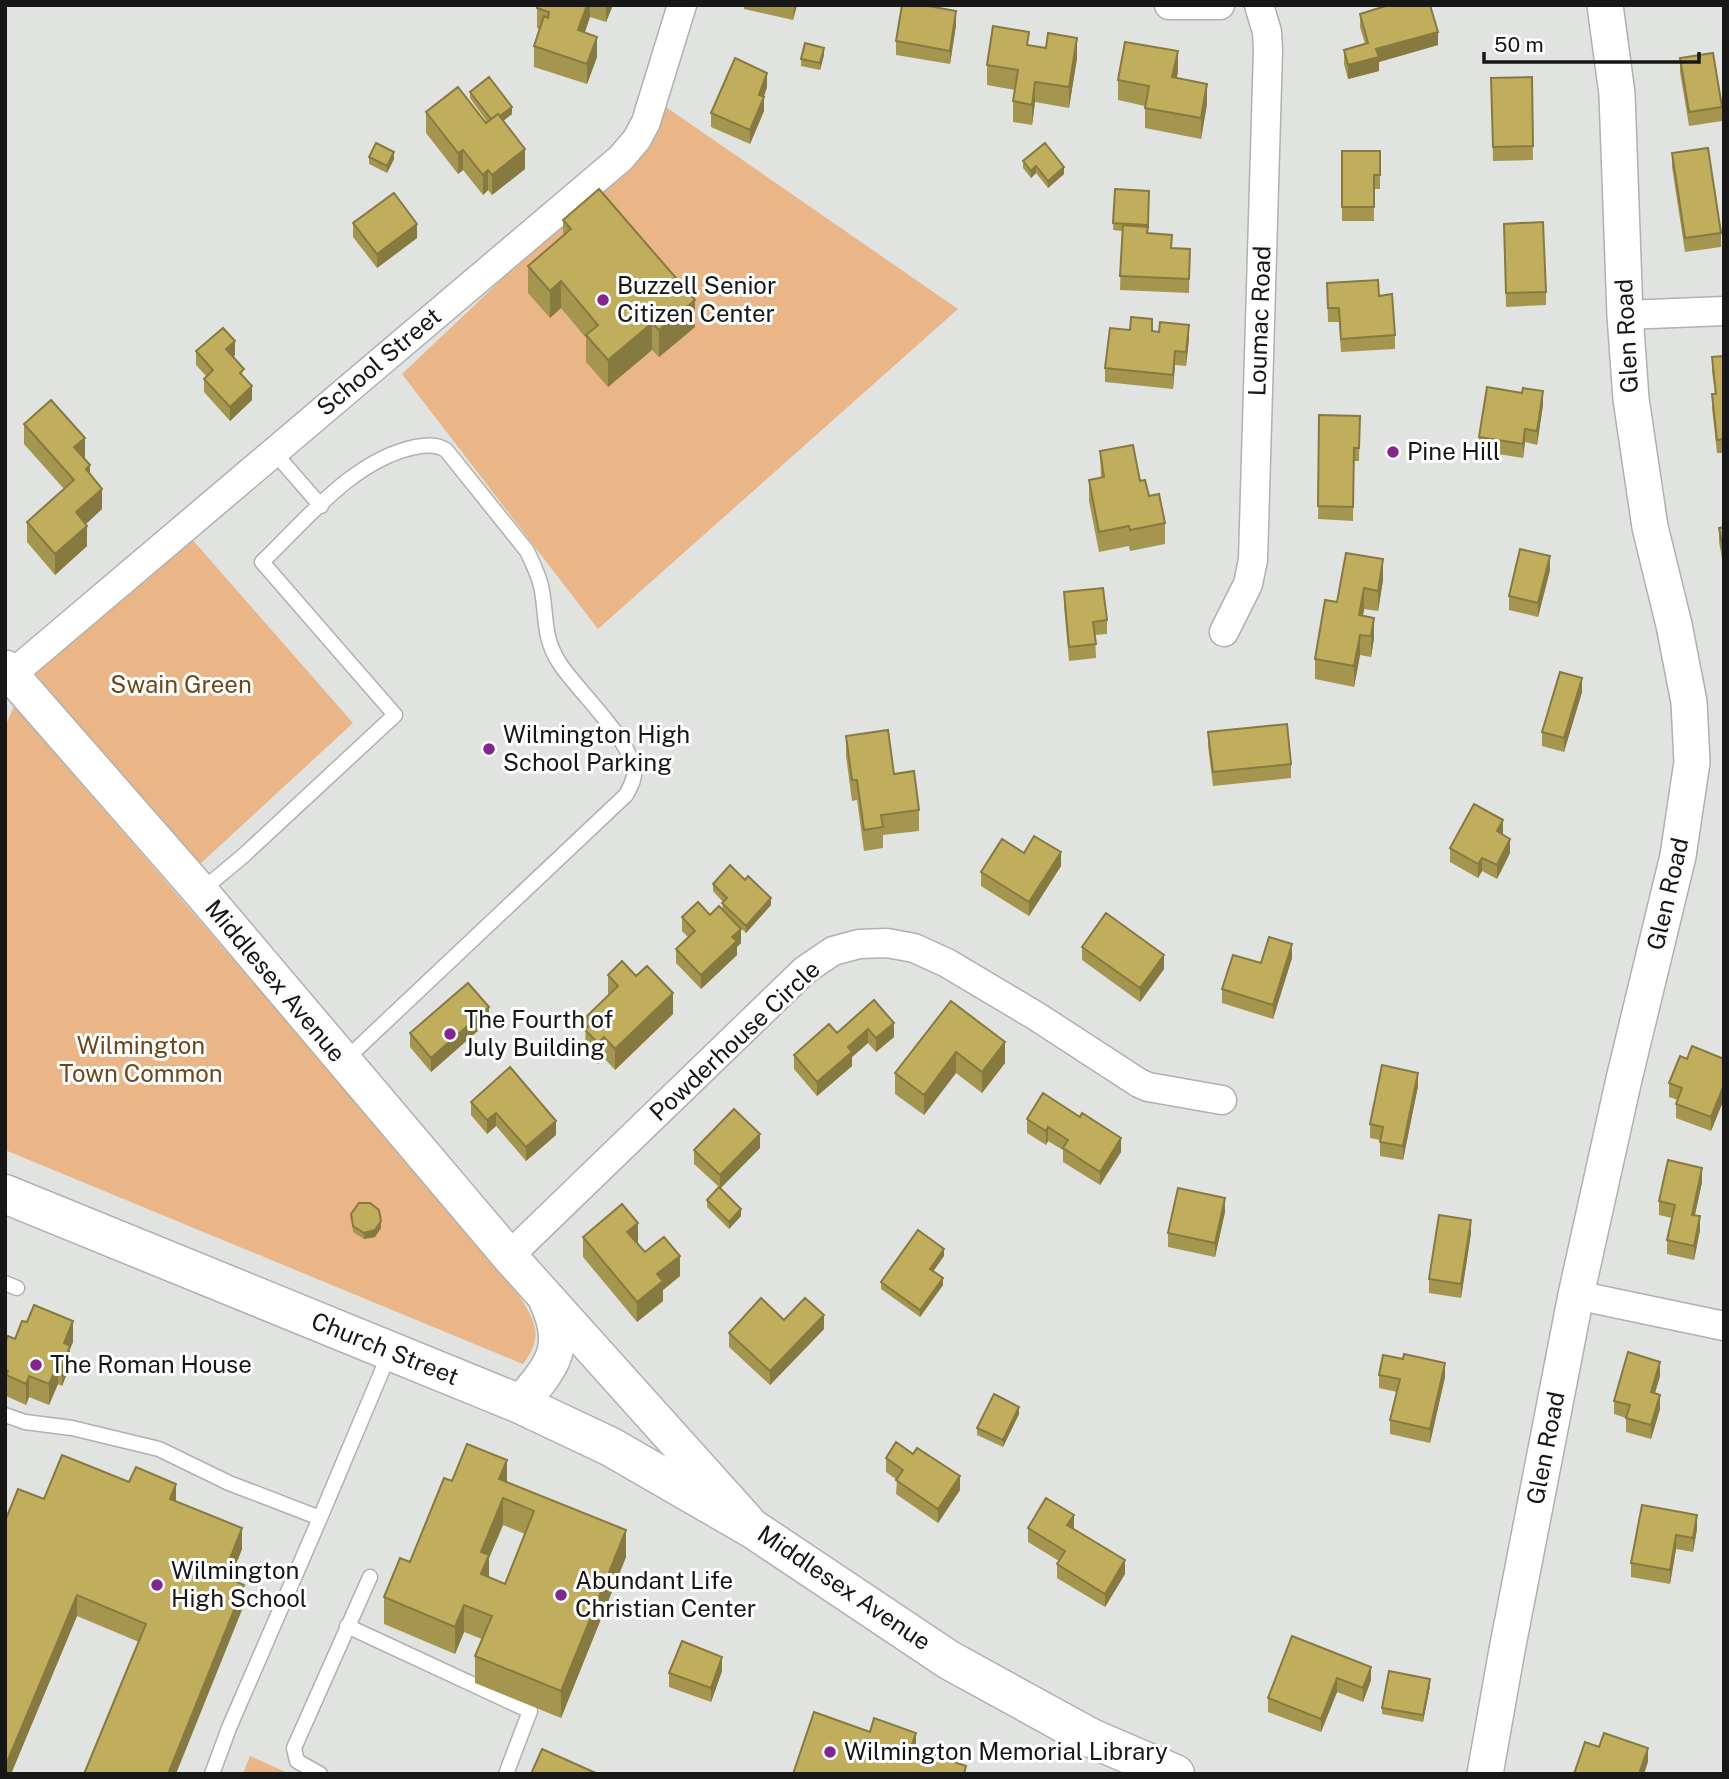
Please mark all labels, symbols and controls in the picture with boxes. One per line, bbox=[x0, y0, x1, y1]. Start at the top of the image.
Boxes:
scale bar bbox=[1484, 21, 1699, 65]
text: 50 m bbox=[1494, 32, 1544, 57]
street label: Loumac Road bbox=[1242, 245, 1276, 397]
place label: Buzzell Senior Citizen Center bbox=[617, 271, 776, 327]
street label: Glen Road bbox=[1609, 278, 1643, 394]
marker: Buzzell Senior Citizen Center bbox=[595, 292, 611, 308]
street label: School Street bbox=[311, 301, 446, 421]
place label: Pine Hill bbox=[1407, 437, 1500, 465]
marker: Pine Hill bbox=[1385, 444, 1401, 460]
park label: Swain Green bbox=[110, 670, 252, 698]
place label: Wilmington High School Parking bbox=[503, 720, 690, 776]
marker: Wilmington High School Parking bbox=[481, 741, 497, 757]
street label: Glen Road bbox=[1641, 835, 1694, 953]
street label: Middlesex Avenue bbox=[200, 894, 352, 1067]
street label: Powderhouse Circle bbox=[644, 954, 825, 1126]
place label: The Fourth of July Building bbox=[464, 1005, 613, 1061]
marker: The Fourth of July Building bbox=[442, 1026, 458, 1042]
park label: Wilmington Town Common bbox=[59, 1031, 223, 1087]
street label: Church Street bbox=[308, 1306, 463, 1390]
place label: The Roman House bbox=[50, 1350, 252, 1378]
marker: The Roman House bbox=[28, 1357, 44, 1373]
street label: Glen Road bbox=[1520, 1389, 1570, 1507]
street label: Middlesex Avenue bbox=[753, 1519, 936, 1656]
place label: Wilmington High School bbox=[171, 1556, 307, 1612]
place label: Abundant Life Christian Center bbox=[575, 1566, 756, 1622]
marker: Wilmington High School bbox=[149, 1577, 165, 1593]
marker: Abundant Life Christian Center bbox=[553, 1587, 569, 1603]
place label: Wilmington Memorial Library bbox=[844, 1737, 1168, 1765]
marker: Wilmington Memorial Library bbox=[822, 1744, 838, 1760]

